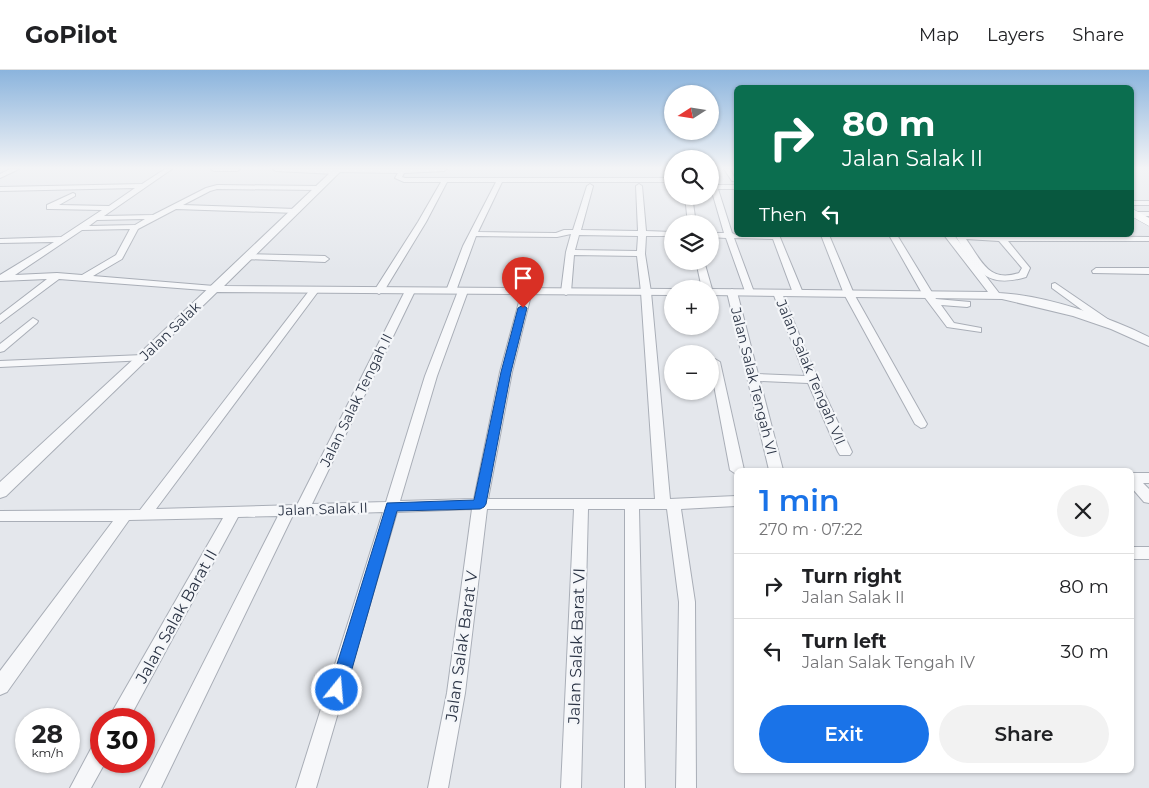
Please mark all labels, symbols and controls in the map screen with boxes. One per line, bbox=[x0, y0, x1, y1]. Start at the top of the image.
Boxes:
text: GoPilot bbox=[25, 20, 117, 49]
text: Map bbox=[919, 24, 959, 46]
text: Layers bbox=[987, 24, 1044, 46]
text: Share bbox=[1072, 24, 1124, 46]
north arrow bbox=[664, 85, 719, 140]
map controls bbox=[664, 85, 719, 400]
text: 80 m bbox=[842, 102, 936, 145]
icon: right bbox=[759, 105, 824, 170]
text: Jalan Salak II bbox=[842, 145, 983, 172]
button: search bbox=[664, 150, 719, 205]
icon: left bbox=[817, 200, 845, 228]
text: Then bbox=[759, 203, 807, 226]
button: layers bbox=[664, 215, 719, 270]
pin bbox=[502, 257, 544, 308]
icon: arrive bbox=[509, 264, 537, 292]
button: + bbox=[664, 280, 719, 335]
street label: Jalan Salak Tengah VII bbox=[772, 296, 850, 447]
street label: Jalan Salak bbox=[135, 297, 205, 365]
street label: Jalan Salak Tengah VI bbox=[727, 304, 781, 457]
street label: Jalan Salak Tengah II bbox=[315, 330, 396, 470]
button: − bbox=[664, 345, 719, 400]
text: 1 min bbox=[759, 482, 840, 519]
button: close bbox=[1057, 485, 1109, 537]
street label: Jalan Salak II bbox=[277, 498, 368, 520]
text: 270 m · 07:22 bbox=[759, 520, 862, 539]
street label: Jalan Salak Barat II bbox=[131, 546, 221, 687]
text: Turn right bbox=[802, 565, 902, 588]
street label: Jalan Salak Barat VI bbox=[564, 568, 589, 725]
street label: Jalan Salak Barat V bbox=[441, 569, 482, 723]
icon: right bbox=[759, 572, 787, 600]
text: 80 m bbox=[1059, 575, 1109, 598]
text: Jalan Salak II bbox=[802, 588, 905, 607]
text: Turn left bbox=[802, 630, 887, 653]
icon: left bbox=[759, 637, 787, 665]
text: 30 m bbox=[1061, 640, 1109, 663]
text: Jalan Salak Tengah IV bbox=[802, 653, 975, 672]
position arrow bbox=[310, 663, 362, 715]
button: Exit bbox=[759, 705, 929, 763]
button: Share bbox=[939, 705, 1109, 763]
speed limit sign: 30 bbox=[90, 708, 155, 773]
text: 28 bbox=[32, 719, 63, 749]
text: km/h bbox=[31, 745, 64, 760]

